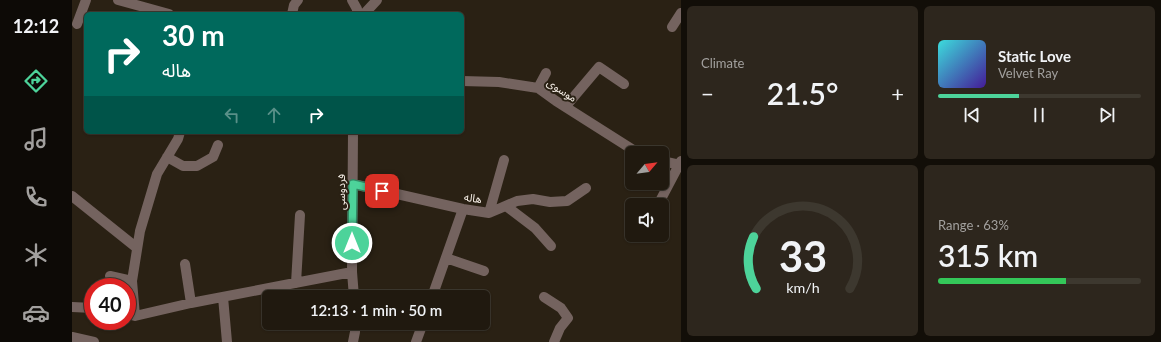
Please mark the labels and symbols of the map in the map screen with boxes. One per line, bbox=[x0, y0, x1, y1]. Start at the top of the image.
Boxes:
street label: موسوی bbox=[544, 75, 580, 105]
north arrow bbox=[625, 146, 669, 190]
street label: فردوسی bbox=[334, 174, 348, 210]
pin bbox=[365, 174, 399, 208]
street label: هاله bbox=[463, 190, 483, 205]
position arrow bbox=[331, 222, 373, 264]
speed limit sign: 40 bbox=[84, 278, 136, 330]

